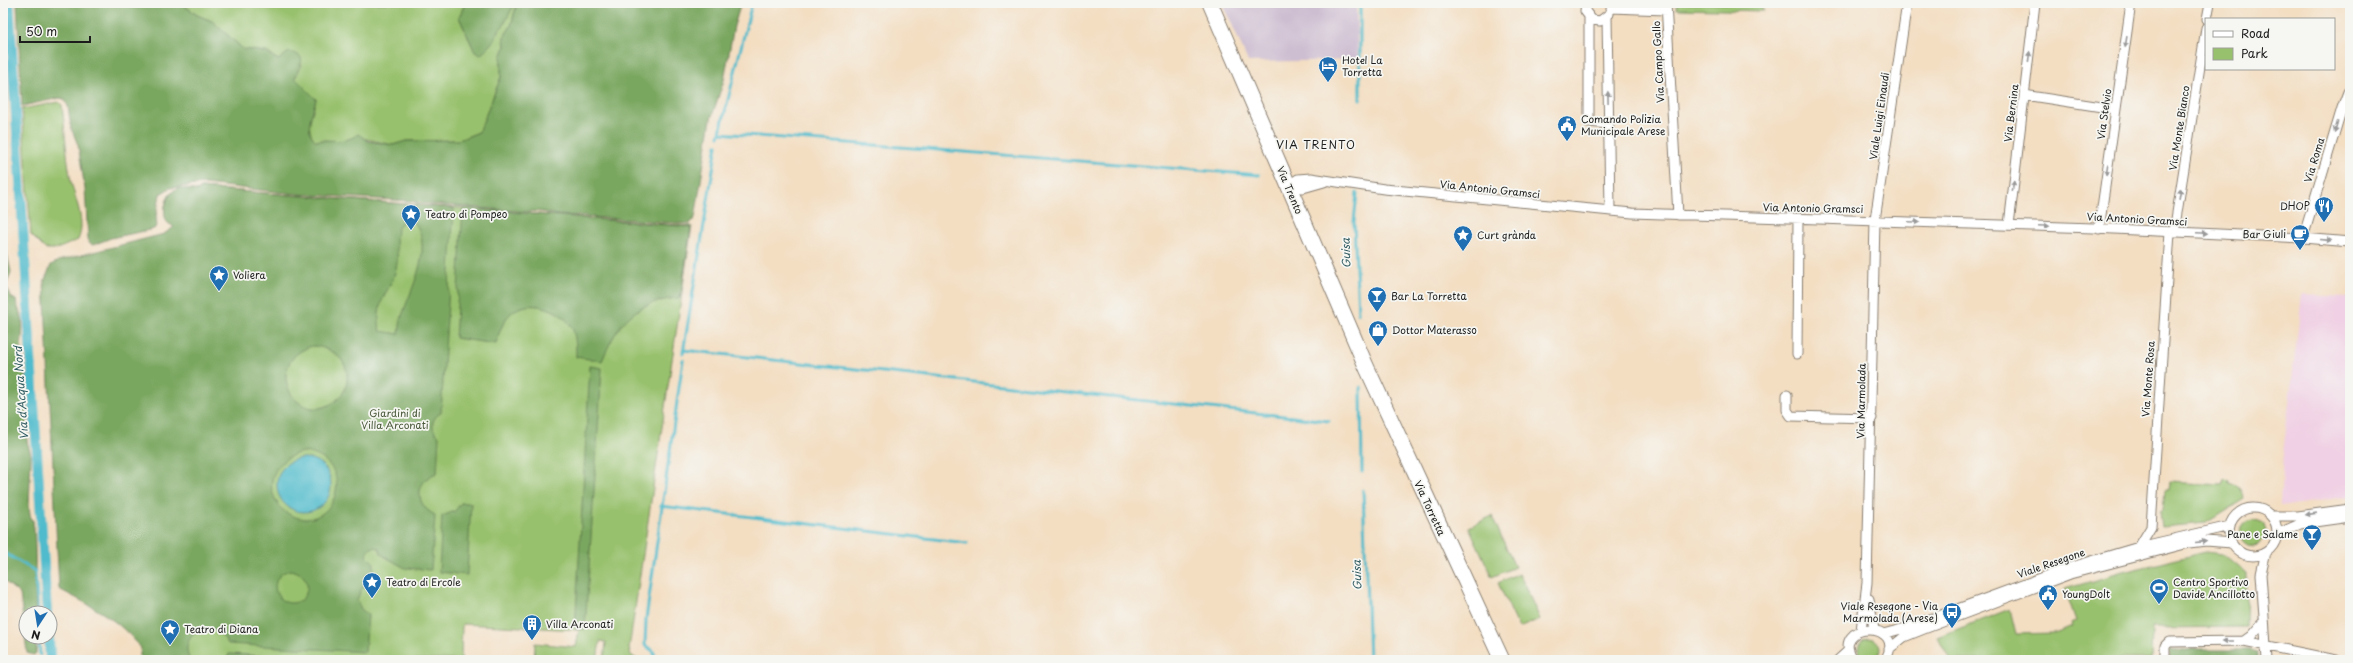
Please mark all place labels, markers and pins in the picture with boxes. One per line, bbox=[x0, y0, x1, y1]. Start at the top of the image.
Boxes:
place label: Hotel La Torretta bbox=[1342, 52, 1383, 79]
hotel icon: Hotel La Torretta bbox=[1317, 55, 1339, 83]
place label: Comando Polizia Municipale Arese bbox=[1581, 111, 1666, 138]
public building icon: Comando Polizia Municipale Arese bbox=[1556, 114, 1578, 142]
restaurant icon: DHOP bbox=[2313, 195, 2335, 223]
place label: DHOP bbox=[2280, 198, 2310, 213]
place icon: Teatro di Pompeo bbox=[400, 203, 422, 231]
place label: Teatro di Pompeo bbox=[425, 206, 508, 221]
cafe icon: Bar Giuli bbox=[2289, 223, 2311, 251]
place icon: Curt grànda bbox=[1452, 224, 1474, 252]
place label: Bar Giuli bbox=[2243, 226, 2286, 241]
place label: Curt grànda bbox=[1477, 227, 1537, 242]
place icon: Voliera bbox=[208, 264, 230, 292]
place label: Voliera bbox=[233, 267, 266, 282]
bar icon: Bar La Torretta bbox=[1366, 285, 1388, 313]
place label: Bar La Torretta bbox=[1391, 288, 1467, 303]
shop icon: Dottor Materasso bbox=[1367, 319, 1389, 347]
place label: Dottor Materasso bbox=[1392, 322, 1477, 337]
bar icon: Pane e Salame bbox=[2301, 523, 2323, 551]
place label: Pane e Salame bbox=[2227, 526, 2298, 541]
place icon: Teatro di Ercole bbox=[361, 571, 383, 599]
place label: Teatro di Ercole bbox=[386, 574, 461, 589]
place label: Centro Sportivo Davide Ancillotto bbox=[2173, 574, 2255, 601]
sports icon: Centro Sportivo Davide Ancillotto bbox=[2148, 577, 2170, 605]
public building icon: YoungDoIt bbox=[2037, 583, 2059, 611]
place label: YoungDoIt bbox=[2062, 586, 2110, 601]
place label: Viale Resegone - Via Marmolada (Arese) bbox=[1841, 598, 1939, 625]
bus stop icon: Viale Resegone - Via Marmolada (Arese) bbox=[1941, 601, 1963, 629]
building icon: Villa Arconati bbox=[521, 613, 543, 641]
place label: Villa Arconati bbox=[546, 616, 613, 631]
place icon: Teatro di Diana bbox=[159, 618, 181, 646]
place label: Teatro di Diana bbox=[184, 621, 259, 636]

